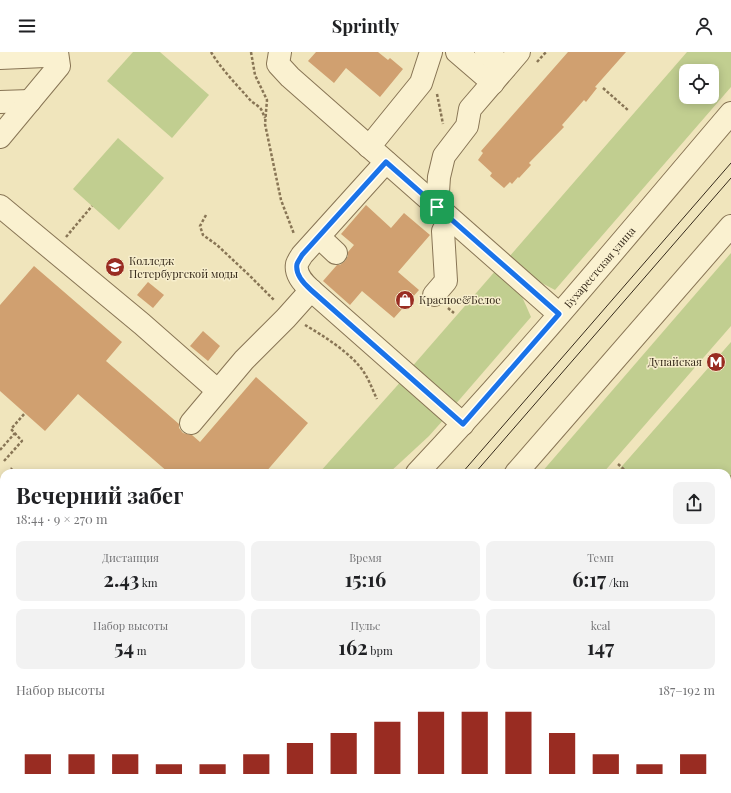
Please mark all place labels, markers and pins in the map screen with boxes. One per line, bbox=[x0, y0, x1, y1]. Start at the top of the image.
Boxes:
pin bbox=[420, 190, 454, 224]
place label: Колледж Петербургской моды bbox=[129, 253, 239, 281]
school or university icon: Колледж Петербургской моды bbox=[104, 256, 126, 278]
shop icon: Красное&Белое bbox=[394, 289, 416, 311]
place label: Красное&Белое bbox=[419, 292, 501, 307]
metro station icon: Дунайская bbox=[705, 351, 727, 373]
place label: Дунайская bbox=[648, 354, 702, 369]

